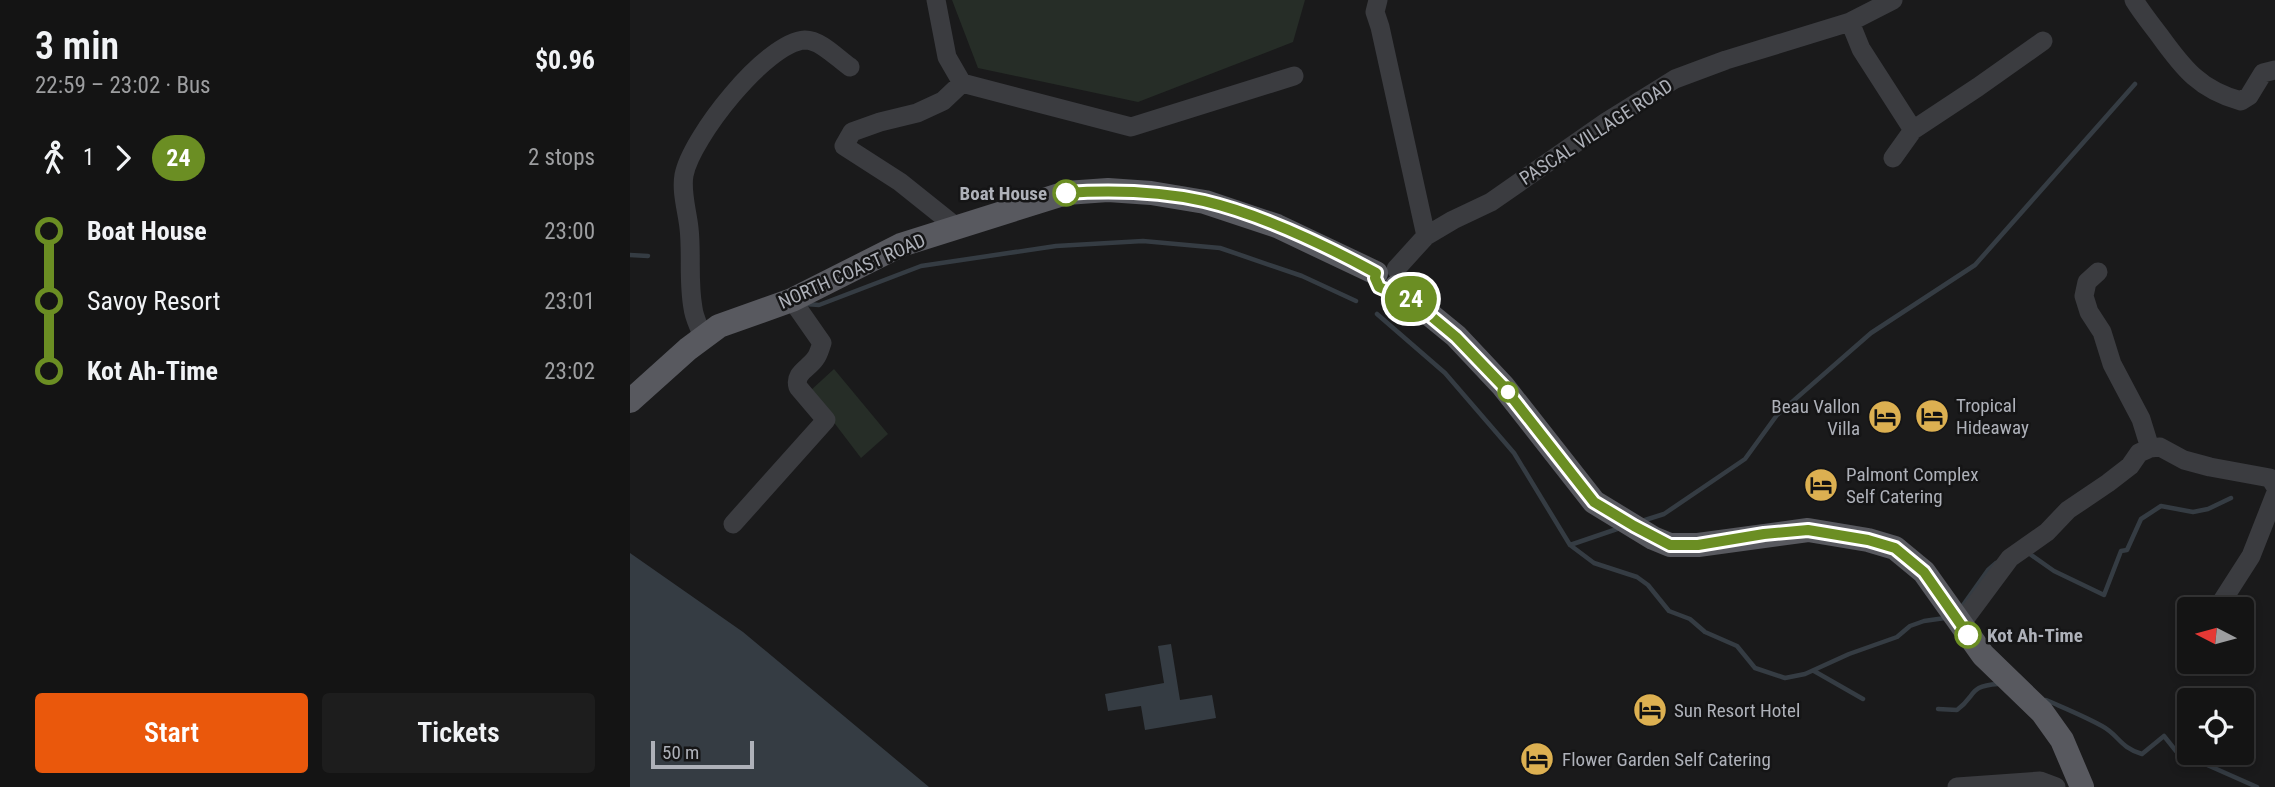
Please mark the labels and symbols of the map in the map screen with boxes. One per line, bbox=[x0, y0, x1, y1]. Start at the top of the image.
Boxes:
street label: PASCAL VILLAGE ROAD bbox=[1515, 74, 1677, 190]
marker: Boat House bbox=[1053, 180, 1079, 206]
place label: Boat House bbox=[960, 182, 1047, 205]
street label: NORTH COAST ROAD bbox=[775, 228, 929, 314]
line badge: 24 bbox=[1380, 276, 1442, 322]
unlabelled marker bbox=[1498, 382, 1518, 402]
place label: Tropical Hideaway bbox=[1956, 394, 2029, 439]
place label: Beau Vallon Villa bbox=[1771, 395, 1860, 440]
hotel icon: Tropical Hideaway bbox=[1913, 397, 1951, 435]
hotel icon: Beau Vallon Villa bbox=[1866, 398, 1904, 436]
place label: Palmont Complex Self Catering bbox=[1846, 463, 1979, 508]
hotel icon: Palmont Complex Self Catering bbox=[1802, 466, 1840, 504]
north arrow bbox=[2177, 597, 2254, 674]
marker: Kot Ah-Time bbox=[1955, 622, 1981, 648]
place label: Kot Ah-Time bbox=[1987, 624, 2083, 647]
hotel icon: Sun Resort Hotel bbox=[1631, 691, 1669, 729]
place label: Sun Resort Hotel bbox=[1674, 699, 1800, 722]
scale bar bbox=[651, 738, 754, 770]
hotel icon: Flower Garden Self Catering bbox=[1518, 740, 1556, 778]
place label: Flower Garden Self Catering bbox=[1562, 748, 1771, 771]

